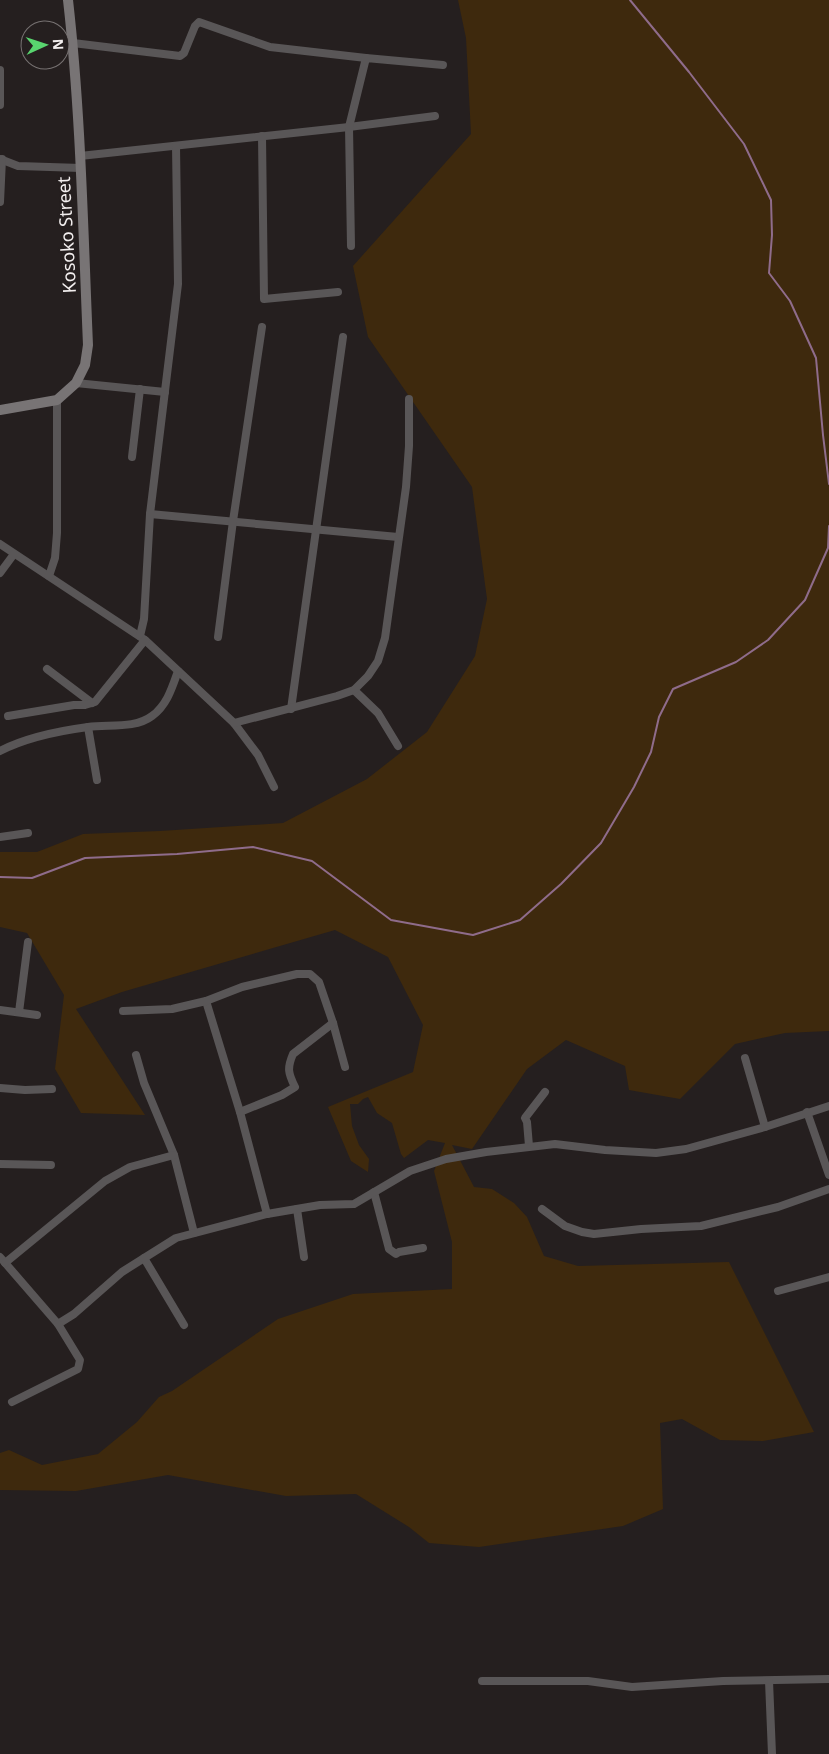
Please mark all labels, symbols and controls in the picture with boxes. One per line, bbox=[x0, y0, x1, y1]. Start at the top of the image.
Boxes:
north arrow bbox=[20, 20, 70, 70]
text: N bbox=[49, 38, 68, 50]
street label: Kosoko Street bbox=[51, 176, 81, 294]

